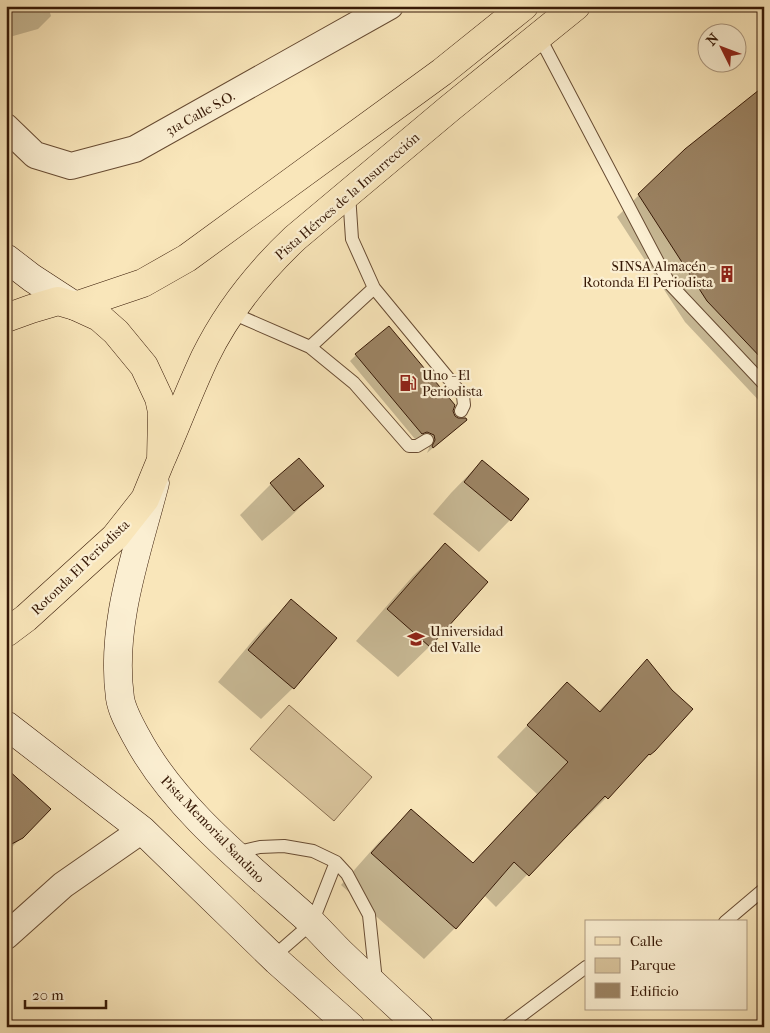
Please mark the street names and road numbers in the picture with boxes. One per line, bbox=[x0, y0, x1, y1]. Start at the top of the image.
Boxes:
street label: 31a Calle S.O. bbox=[163, 87, 238, 139]
street label: Pista Héroes de la Insurrección bbox=[272, 129, 423, 264]
street label: Rotonda El Periodista bbox=[28, 516, 133, 619]
street label: Pista Memorial Sandino bbox=[157, 772, 268, 887]

